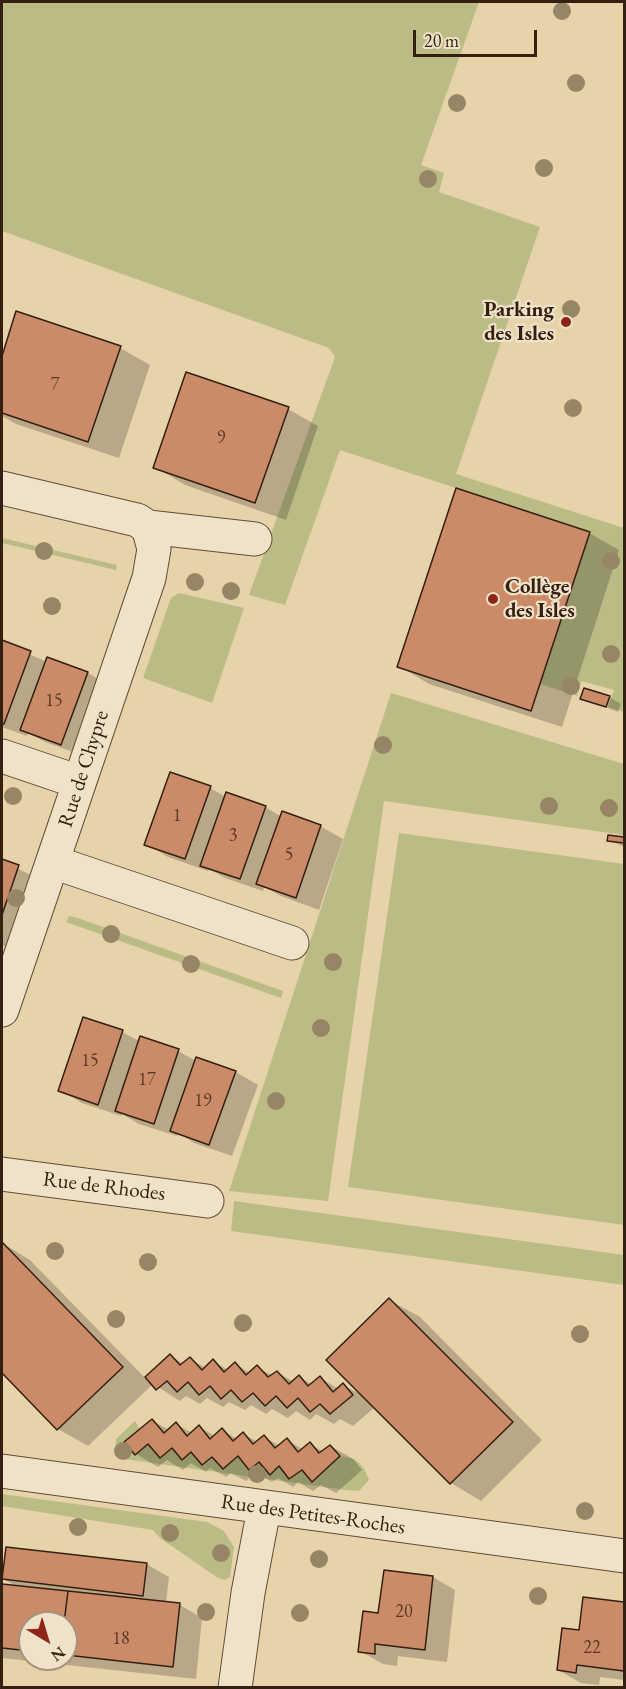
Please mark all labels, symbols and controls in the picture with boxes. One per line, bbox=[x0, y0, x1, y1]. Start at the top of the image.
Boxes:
scale bar bbox=[416, 18, 540, 56]
text: 20 m bbox=[424, 29, 459, 52]
place label: Parking des Isles bbox=[484, 297, 554, 347]
marker: Parking des Isles bbox=[559, 315, 573, 329]
house number: 7 bbox=[51, 374, 59, 396]
house number: 9 bbox=[217, 427, 225, 449]
place label: Collège des Isles bbox=[505, 574, 575, 624]
marker: Collège des Isles bbox=[486, 592, 500, 606]
house number: 15 bbox=[45, 690, 63, 712]
street label: Rue de Chypre bbox=[53, 707, 115, 831]
house number: 1 bbox=[173, 805, 181, 827]
house number: 3 bbox=[229, 825, 237, 847]
house number: 5 bbox=[285, 844, 293, 866]
house number: 15 bbox=[81, 1050, 99, 1072]
house number: 17 bbox=[138, 1069, 156, 1091]
house number: 19 bbox=[194, 1090, 212, 1112]
street label: Rue de Rhodes bbox=[41, 1167, 167, 1207]
street label: Rue des Petites-Roches bbox=[219, 1490, 407, 1540]
house number: 20 bbox=[395, 1601, 413, 1623]
north arrow bbox=[18, 1611, 78, 1671]
house number: 18 bbox=[112, 1628, 130, 1650]
house number: 22 bbox=[583, 1637, 601, 1659]
text: N bbox=[47, 1642, 70, 1666]

